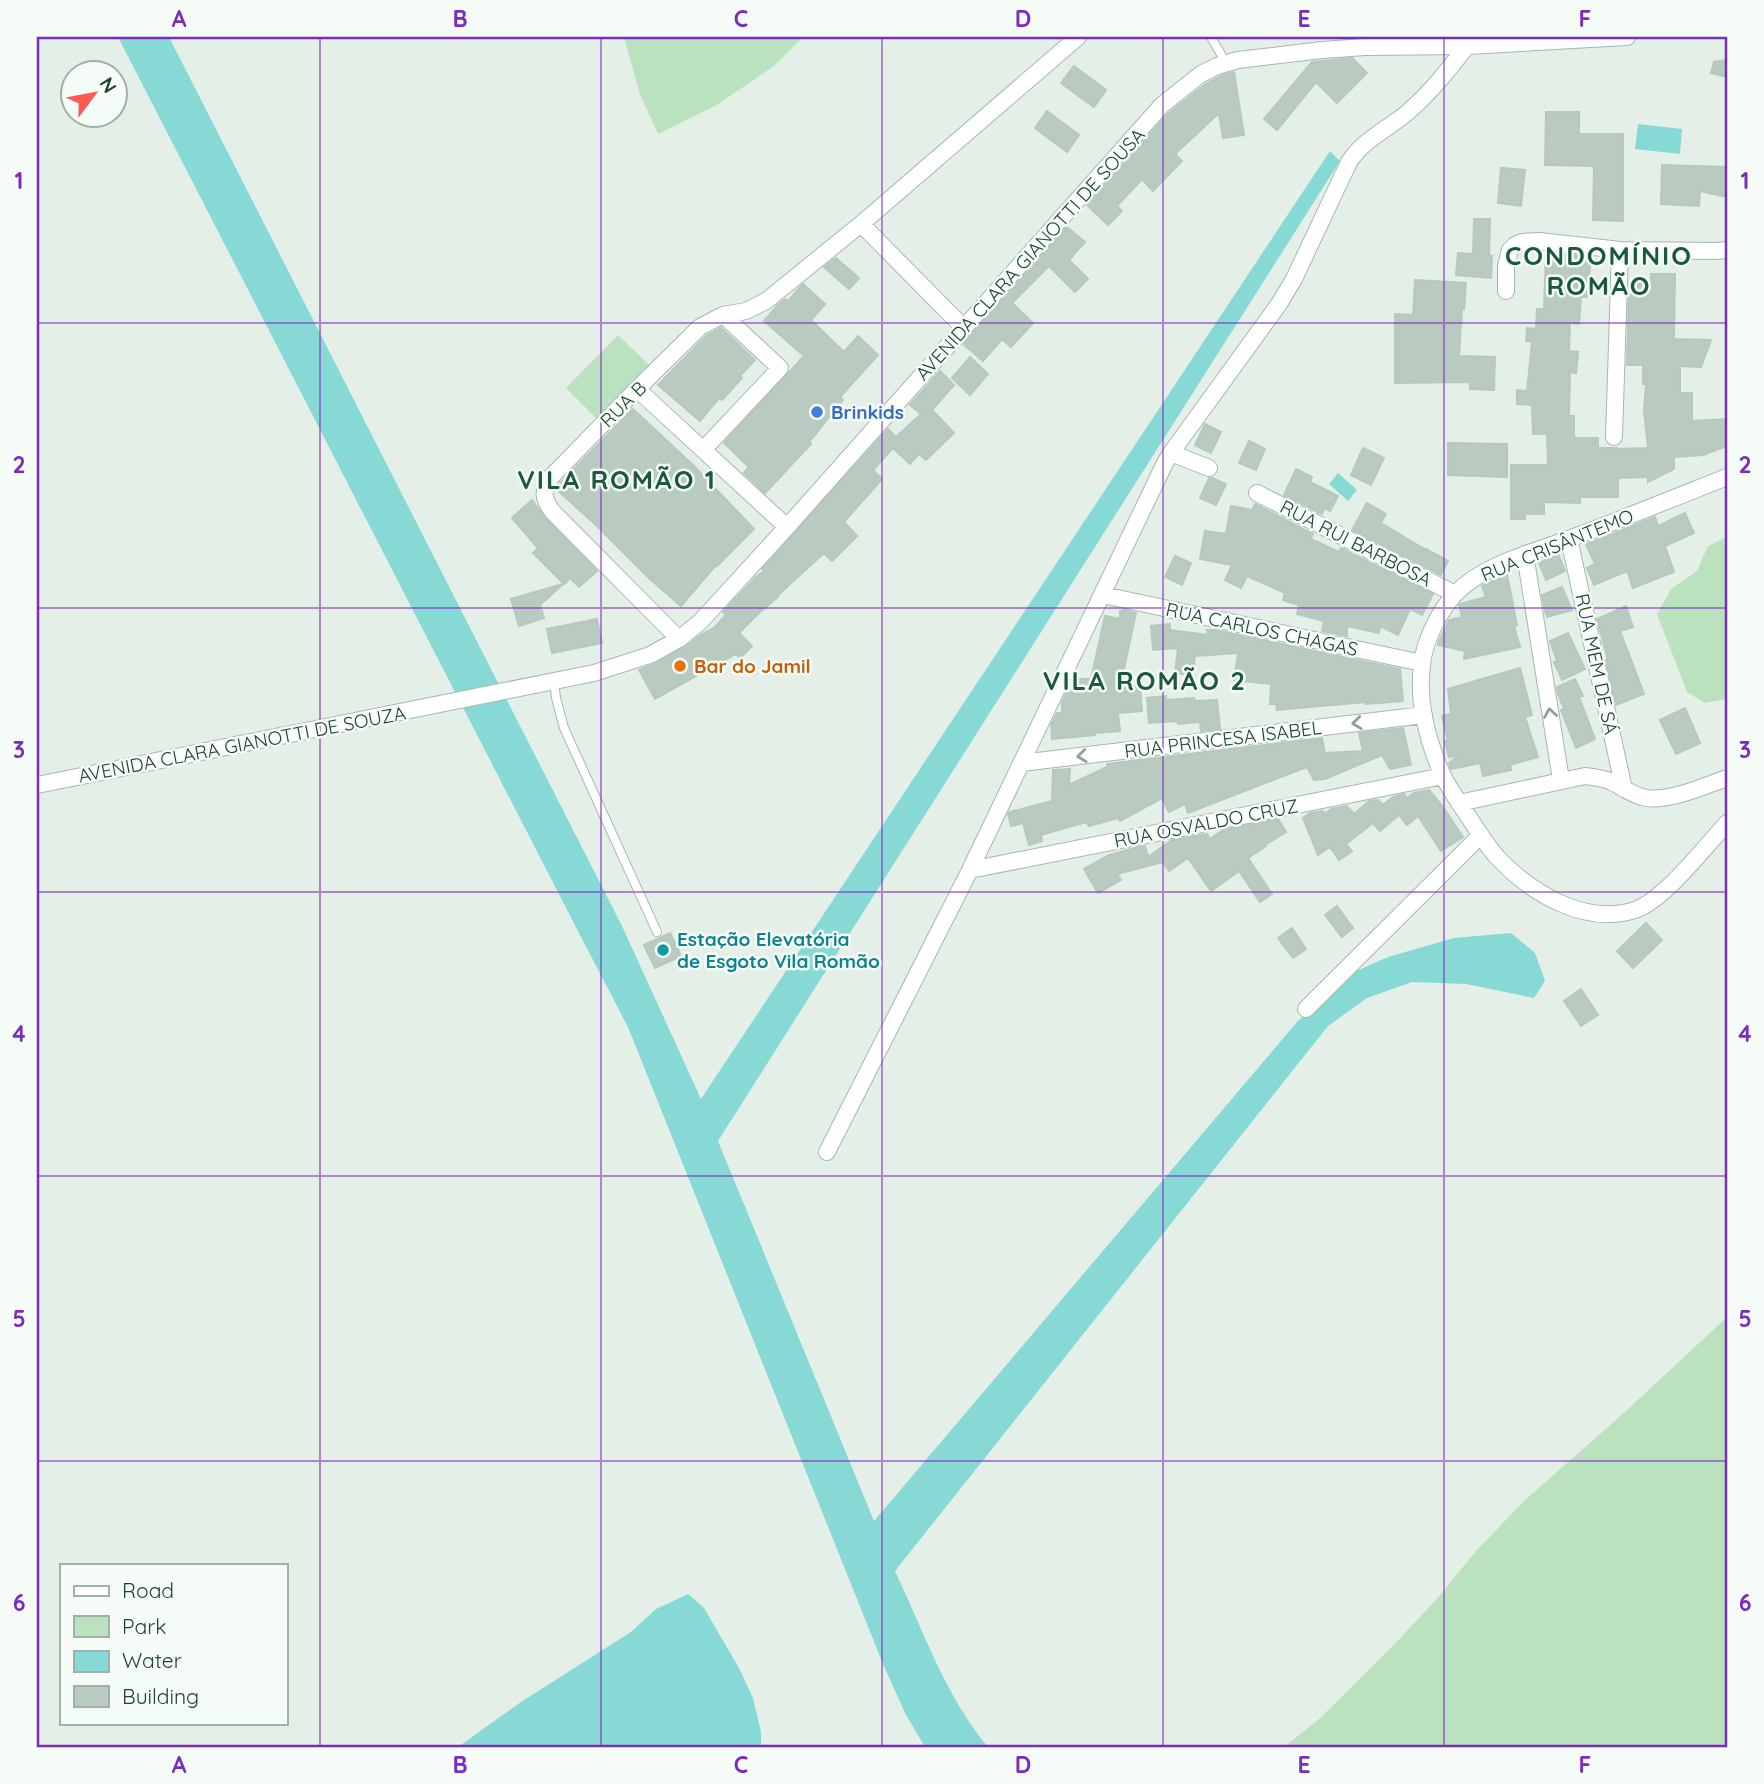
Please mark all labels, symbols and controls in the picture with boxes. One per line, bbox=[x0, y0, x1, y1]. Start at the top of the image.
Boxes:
text: A bbox=[172, 4, 187, 33]
text: B bbox=[452, 4, 468, 33]
text: C bbox=[734, 4, 748, 33]
text: D bbox=[1015, 4, 1031, 33]
text: E bbox=[1297, 4, 1311, 33]
text: F bbox=[1579, 4, 1591, 33]
north arrow bbox=[60, 60, 130, 130]
text: N bbox=[95, 73, 122, 97]
street label: AVENIDA CLARA GIANOTTI DE SOUSA bbox=[910, 123, 1150, 385]
text: 1 bbox=[15, 166, 23, 195]
text: 1 bbox=[1741, 166, 1749, 195]
district label: CONDOMÍNIO ROMÃO bbox=[1505, 239, 1693, 302]
street label: RUA B bbox=[595, 376, 651, 432]
place label: Brinkids bbox=[831, 400, 904, 424]
marker: Brinkids bbox=[809, 404, 825, 420]
text: 2 bbox=[12, 450, 26, 479]
text: 2 bbox=[1738, 450, 1752, 479]
district label: VILA ROMÃO 1 bbox=[517, 463, 717, 496]
street label: RUA RUI BARBOSA bbox=[1276, 494, 1436, 592]
street label: RUA CRISÂNTEMO bbox=[1477, 503, 1637, 587]
street label: RUA MEM DE SÁ bbox=[1570, 591, 1624, 737]
street label: RUA CARLOS CHAGAS bbox=[1164, 597, 1360, 661]
place label: Bar do Jamil bbox=[694, 654, 811, 678]
marker: Bar do Jamil bbox=[672, 658, 688, 674]
district label: VILA ROMÃO 2 bbox=[1043, 664, 1247, 697]
street label: AVENIDA CLARA GIANOTTI DE SOUZA bbox=[76, 700, 408, 788]
one-way arrow bbox=[1543, 707, 1558, 719]
street label: RUA PRINCESA ISABEL bbox=[1123, 715, 1323, 763]
one-way arrow bbox=[1351, 715, 1362, 730]
text: 3 bbox=[13, 735, 25, 764]
text: 3 bbox=[1739, 735, 1751, 764]
one-way arrow bbox=[1076, 748, 1088, 763]
street label: RUA OSVALDO CRUZ bbox=[1112, 793, 1300, 853]
place label: Estação Elevatória de Esgoto Vila Romão bbox=[677, 927, 880, 973]
marker: Estação Elevatória de Esgoto Vila Romão bbox=[655, 942, 671, 958]
text: 4 bbox=[12, 1019, 26, 1048]
text: 4 bbox=[1738, 1019, 1752, 1048]
text: 5 bbox=[12, 1304, 26, 1333]
text: 5 bbox=[1738, 1304, 1752, 1333]
legend bbox=[60, 1564, 287, 1724]
text: Road bbox=[122, 1577, 174, 1603]
text: 6 bbox=[13, 1588, 25, 1617]
text: 6 bbox=[1739, 1588, 1751, 1617]
text: Park bbox=[122, 1613, 166, 1639]
text: Water bbox=[122, 1647, 182, 1673]
text: Building bbox=[122, 1683, 199, 1709]
text: A bbox=[172, 1750, 187, 1779]
text: B bbox=[452, 1750, 468, 1779]
text: C bbox=[734, 1750, 748, 1779]
text: D bbox=[1015, 1750, 1031, 1779]
text: E bbox=[1297, 1750, 1311, 1779]
text: F bbox=[1579, 1750, 1591, 1779]

